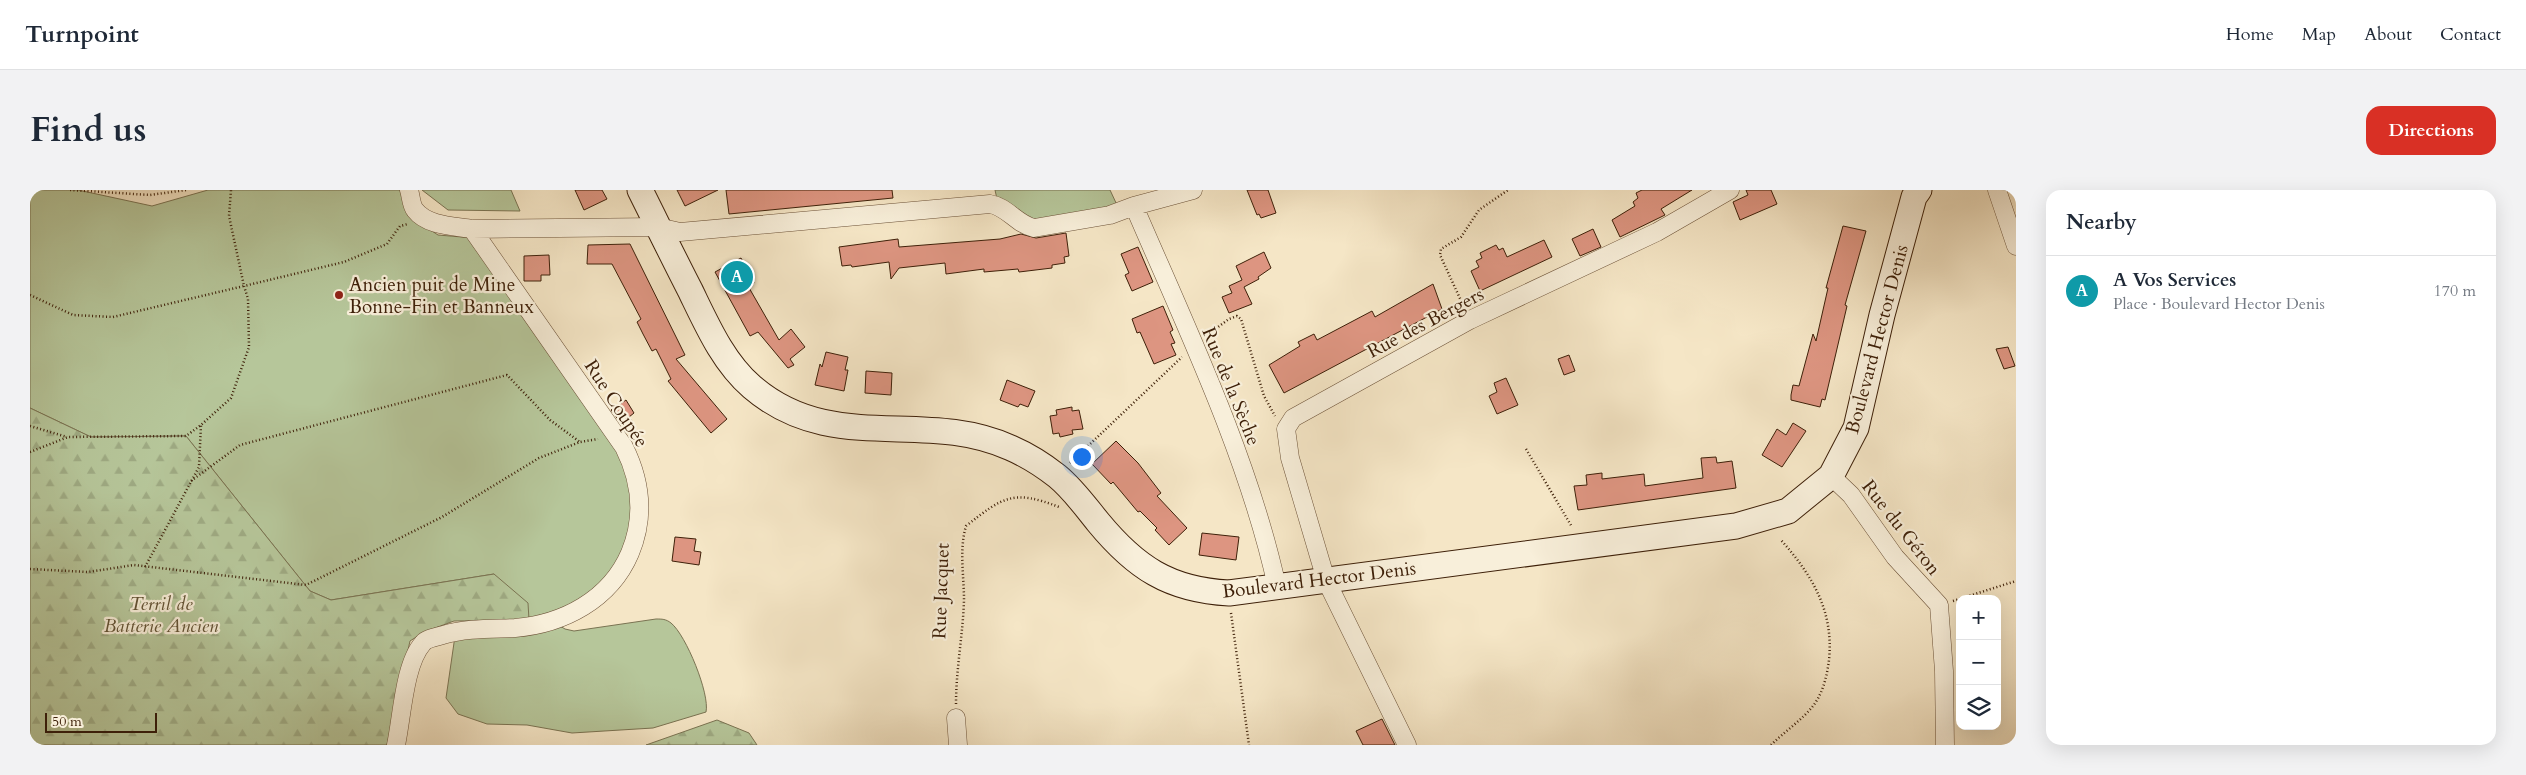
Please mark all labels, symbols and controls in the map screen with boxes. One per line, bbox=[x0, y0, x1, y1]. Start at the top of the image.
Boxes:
text: Turnpoint bbox=[25, 18, 139, 51]
text: Home bbox=[2226, 22, 2274, 47]
text: Map bbox=[2302, 22, 2336, 47]
text: About bbox=[2364, 22, 2412, 47]
text: Contact bbox=[2440, 22, 2501, 47]
text: Find us bbox=[30, 106, 146, 154]
button: Directions bbox=[2366, 106, 2496, 155]
text: Nearby bbox=[2066, 208, 2137, 237]
street label: Boulevard Hector Denis bbox=[1839, 242, 1915, 437]
pin: A bbox=[721, 258, 753, 296]
text: A Vos Services bbox=[2113, 267, 2236, 293]
place label: Ancien puit de Mine Bonne-Fin et Banneux bbox=[349, 272, 534, 320]
text: A bbox=[2076, 280, 2088, 302]
text: 170 m bbox=[2434, 280, 2476, 302]
street label: Rue des Bergers bbox=[1363, 281, 1488, 365]
marker: Ancien puit de Mine Bonne-Fin et Banneux bbox=[333, 289, 345, 301]
text: Place · Boulevard Hector Denis bbox=[2113, 293, 2325, 315]
street label: Rue de la Sèche bbox=[1196, 323, 1267, 449]
street label: Rue Coupée bbox=[578, 355, 654, 453]
your location bbox=[1069, 444, 1095, 470]
street label: Rue du Géron bbox=[1856, 474, 1947, 581]
street label: Rue Jacquet bbox=[926, 543, 956, 639]
street label: Boulevard Hector Denis bbox=[1221, 555, 1418, 605]
park label: Terril de Batterie Ancien bbox=[104, 591, 219, 639]
map controls bbox=[1956, 595, 2001, 730]
button: + bbox=[1956, 595, 2001, 640]
button: − bbox=[1956, 640, 2001, 685]
button: layers bbox=[1956, 685, 2001, 730]
scale bar bbox=[45, 710, 158, 733]
text: 50 m bbox=[52, 712, 82, 731]

